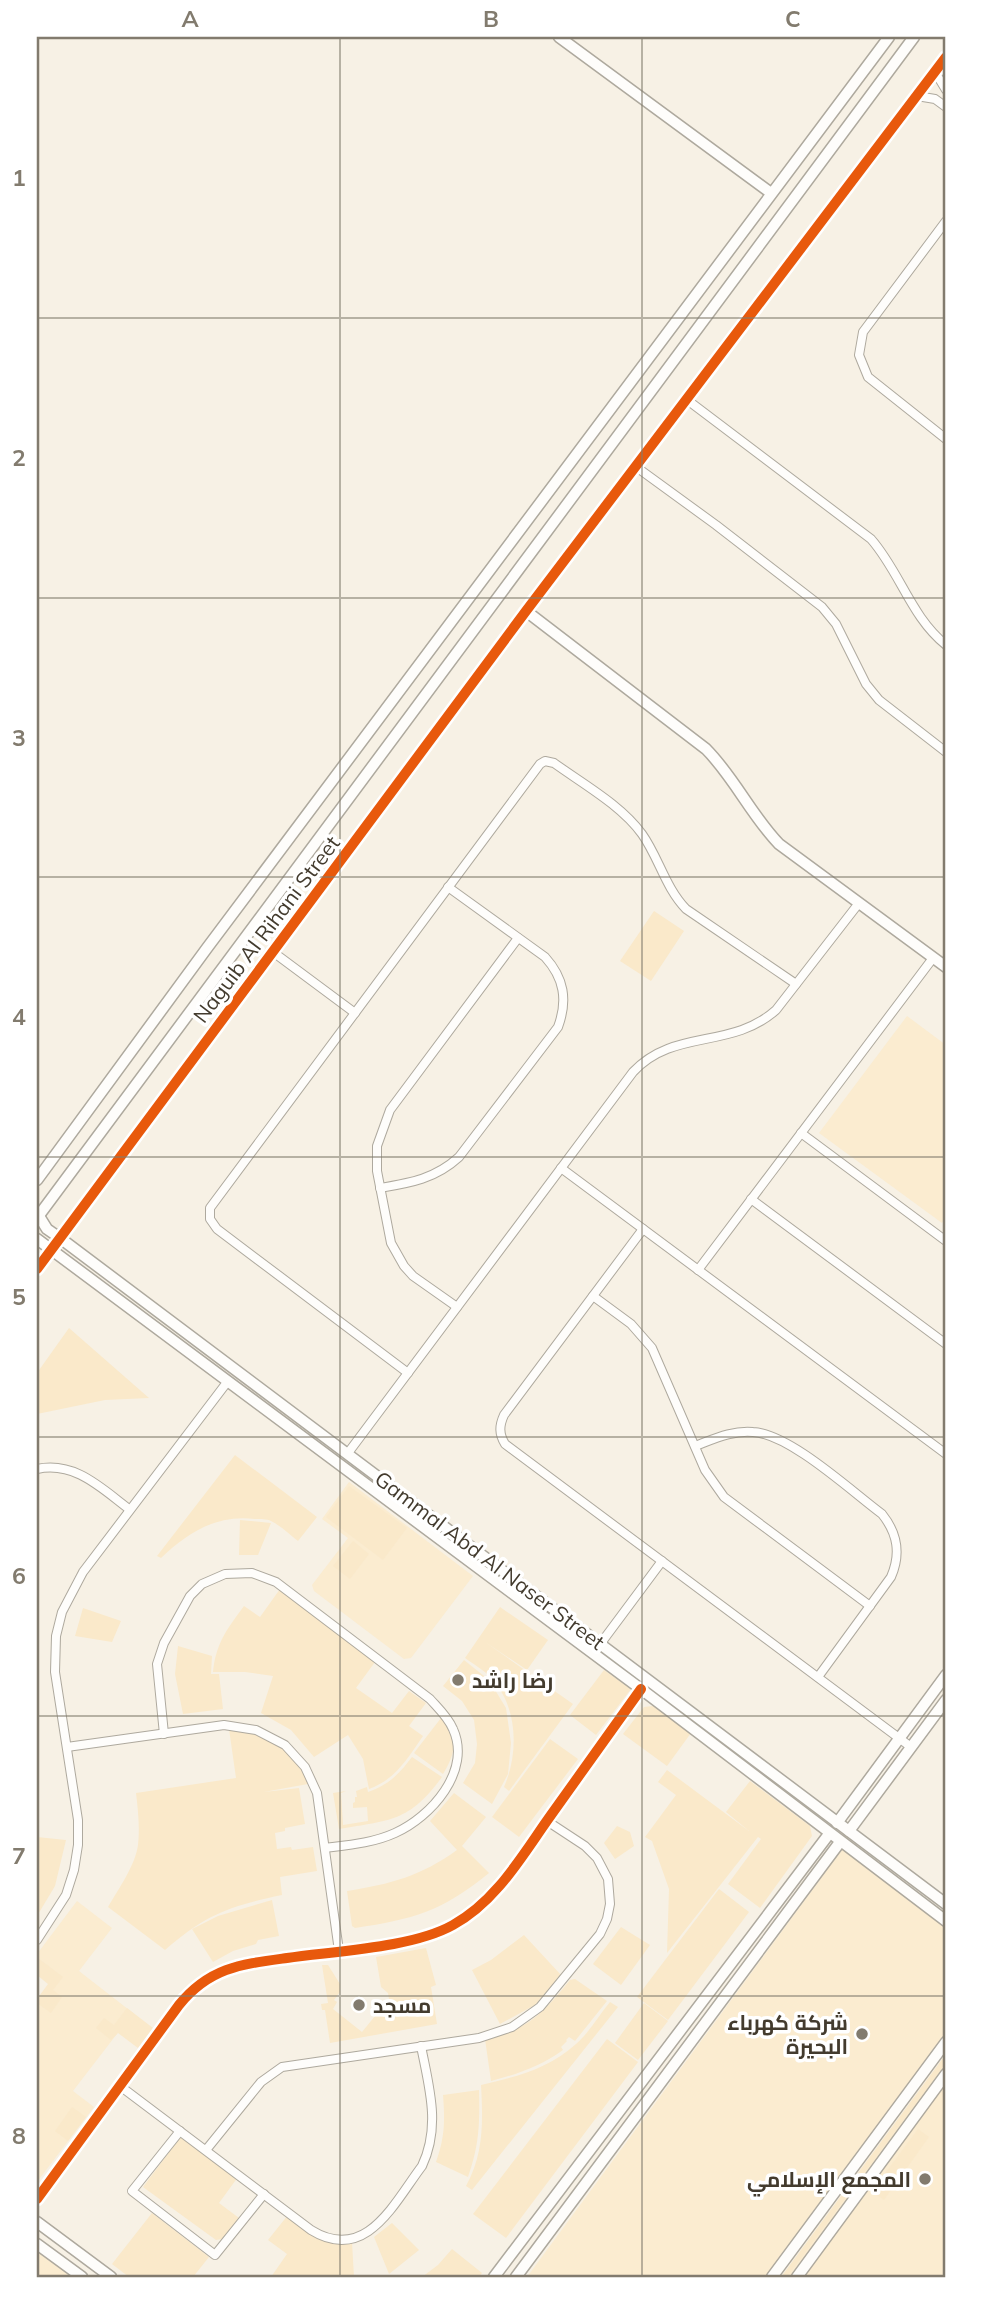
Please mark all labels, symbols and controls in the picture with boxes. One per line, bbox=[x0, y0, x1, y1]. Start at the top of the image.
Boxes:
text: A bbox=[181, 4, 199, 33]
text: B bbox=[483, 4, 499, 33]
text: C bbox=[785, 4, 801, 33]
text: 1 bbox=[12, 163, 26, 192]
text: 2 bbox=[12, 443, 26, 472]
text: 3 bbox=[12, 723, 26, 752]
street label: Naguib Al Rihani Street bbox=[187, 830, 345, 1028]
text: 4 bbox=[12, 1002, 26, 1031]
text: 5 bbox=[12, 1282, 26, 1311]
street label: Gammal Abd Al Naser Street bbox=[370, 1465, 610, 1655]
text: 6 bbox=[12, 1561, 26, 1590]
place label: رضا راشد bbox=[472, 1667, 553, 1693]
marker: رضا راشد bbox=[450, 1672, 466, 1688]
text: 7 bbox=[12, 1841, 26, 1870]
place label: مسجد bbox=[373, 1992, 431, 2018]
marker: مسجد bbox=[351, 1997, 367, 2013]
place label: شركة كهرباء البحيرة bbox=[727, 2009, 848, 2059]
marker: شركة كهرباء البحيرة bbox=[854, 2026, 870, 2042]
text: 8 bbox=[12, 2121, 26, 2150]
place label: المجمع الإسلامي bbox=[747, 2166, 911, 2197]
marker: المجمع الإسلامي bbox=[917, 2171, 933, 2187]

